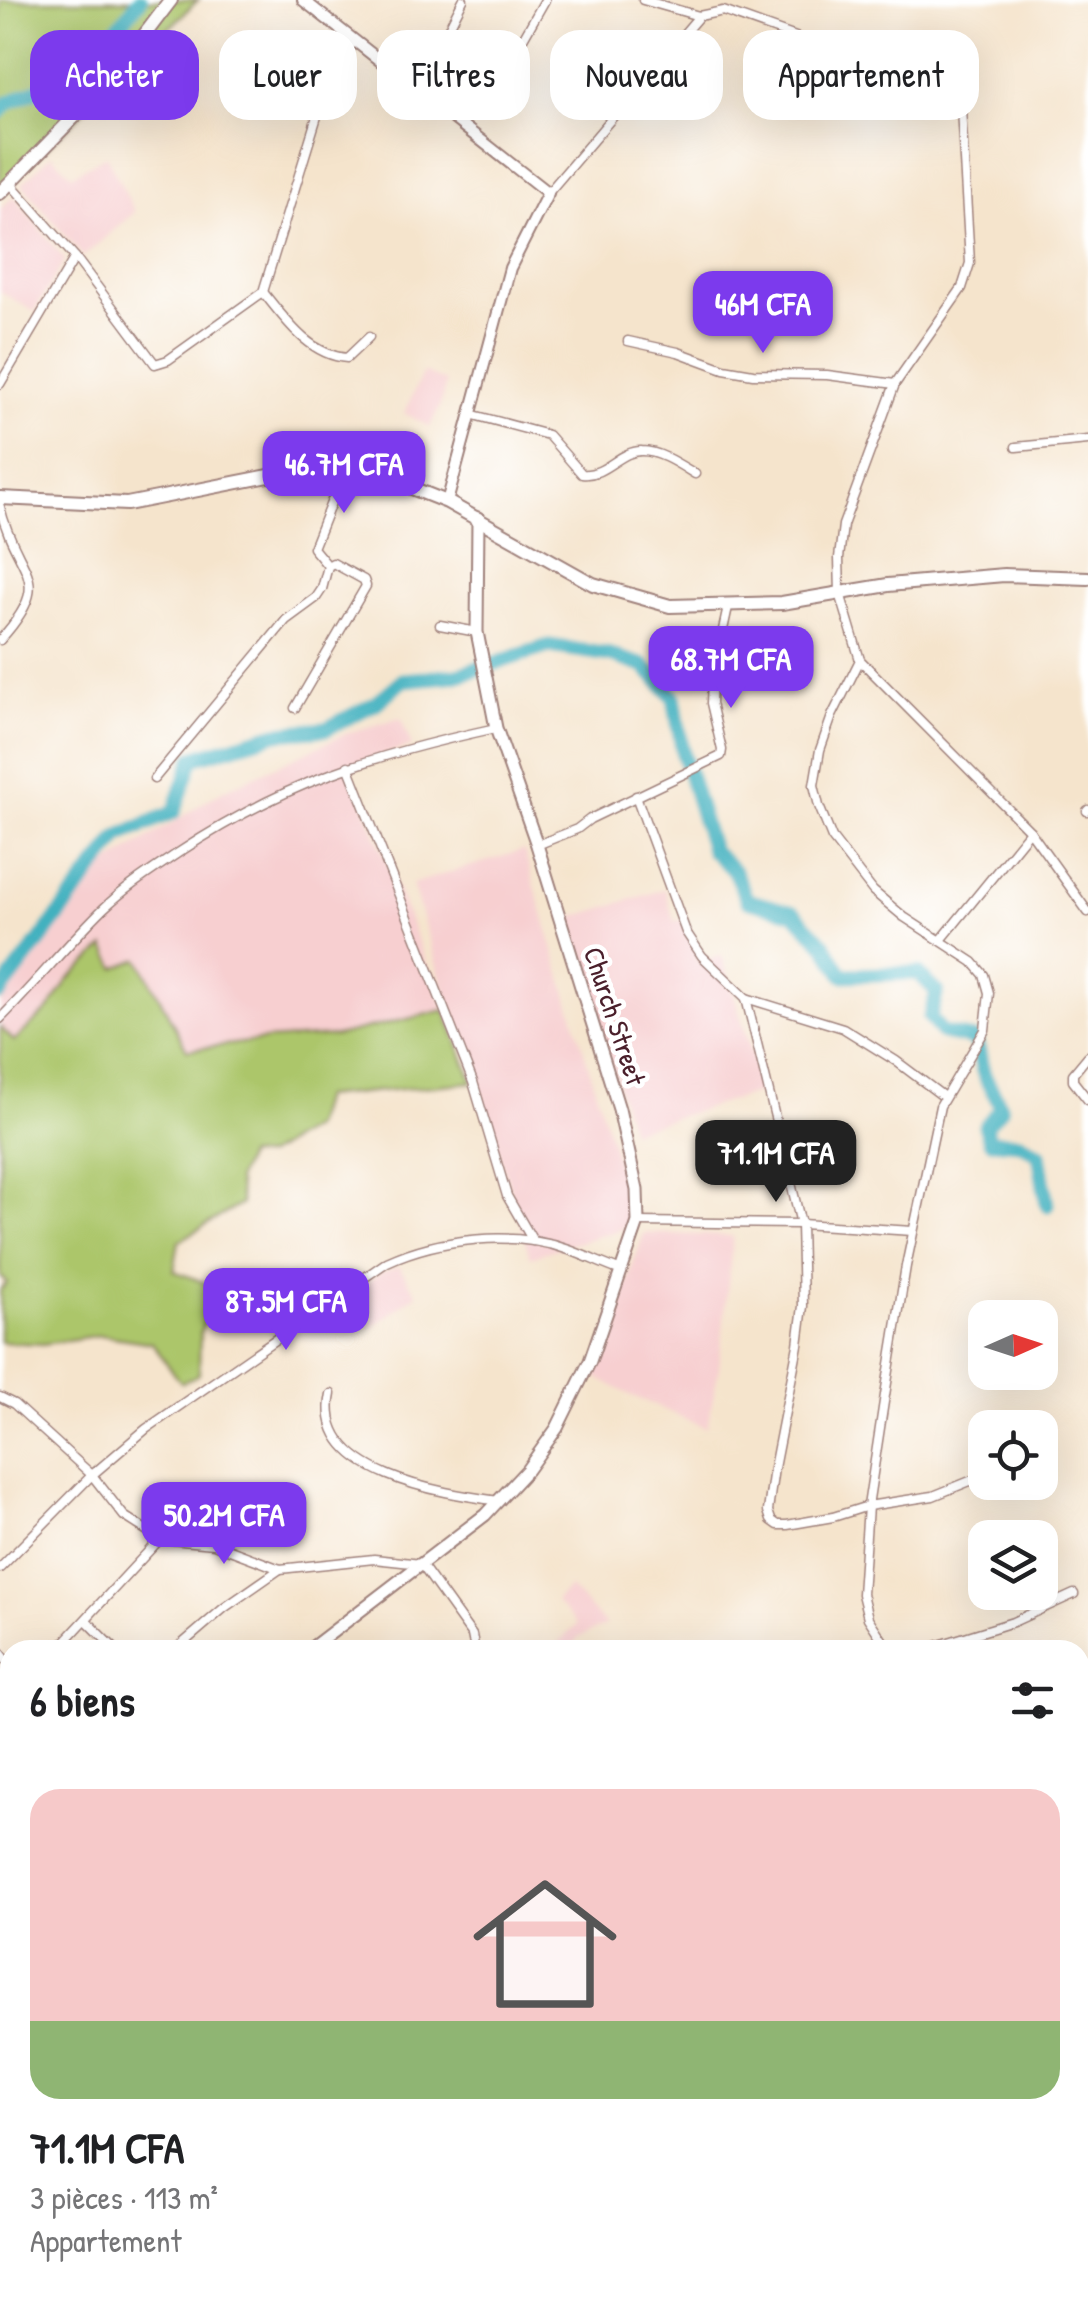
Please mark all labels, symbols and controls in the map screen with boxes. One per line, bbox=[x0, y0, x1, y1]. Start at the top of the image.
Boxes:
chip: Acheter bbox=[30, 30, 199, 120]
chip: Louer bbox=[219, 30, 357, 120]
chip: Filtres bbox=[377, 30, 530, 120]
chip: Nouveau bbox=[550, 30, 723, 120]
chip: Appartement bbox=[743, 30, 979, 120]
pin: 46M CFA bbox=[671, 271, 855, 356]
text: 46M CFA bbox=[715, 282, 811, 325]
pin: 46.7M CFA bbox=[230, 431, 458, 516]
text: 46.7M CFA bbox=[284, 442, 404, 485]
pin: 68.7M CFA bbox=[617, 626, 845, 711]
text: 68.7M CFA bbox=[671, 637, 791, 680]
street label: Church Street bbox=[575, 942, 655, 1090]
pin: 71.1M CFA bbox=[662, 1120, 890, 1205]
text: 71.1M CFA bbox=[717, 1131, 835, 1174]
pin: 87.5M CFA bbox=[172, 1268, 400, 1353]
text: 87.5M CFA bbox=[225, 1279, 347, 1322]
north arrow bbox=[968, 1300, 1058, 1390]
map controls bbox=[968, 1300, 1058, 1610]
button: locate bbox=[968, 1410, 1058, 1500]
pin: 50.2M CFA bbox=[110, 1482, 338, 1567]
text: 50.2M CFA bbox=[163, 1493, 285, 1536]
button: layers bbox=[968, 1520, 1058, 1610]
text: 6 biens bbox=[30, 1672, 135, 1729]
icon: filters bbox=[1005, 1673, 1060, 1728]
icon: home bbox=[455, 1854, 635, 2034]
text: 71.1M CFA bbox=[30, 2119, 184, 2176]
text: 3 pièces · 113 m² bbox=[30, 2176, 218, 2219]
text: Appartement bbox=[30, 2219, 182, 2262]

